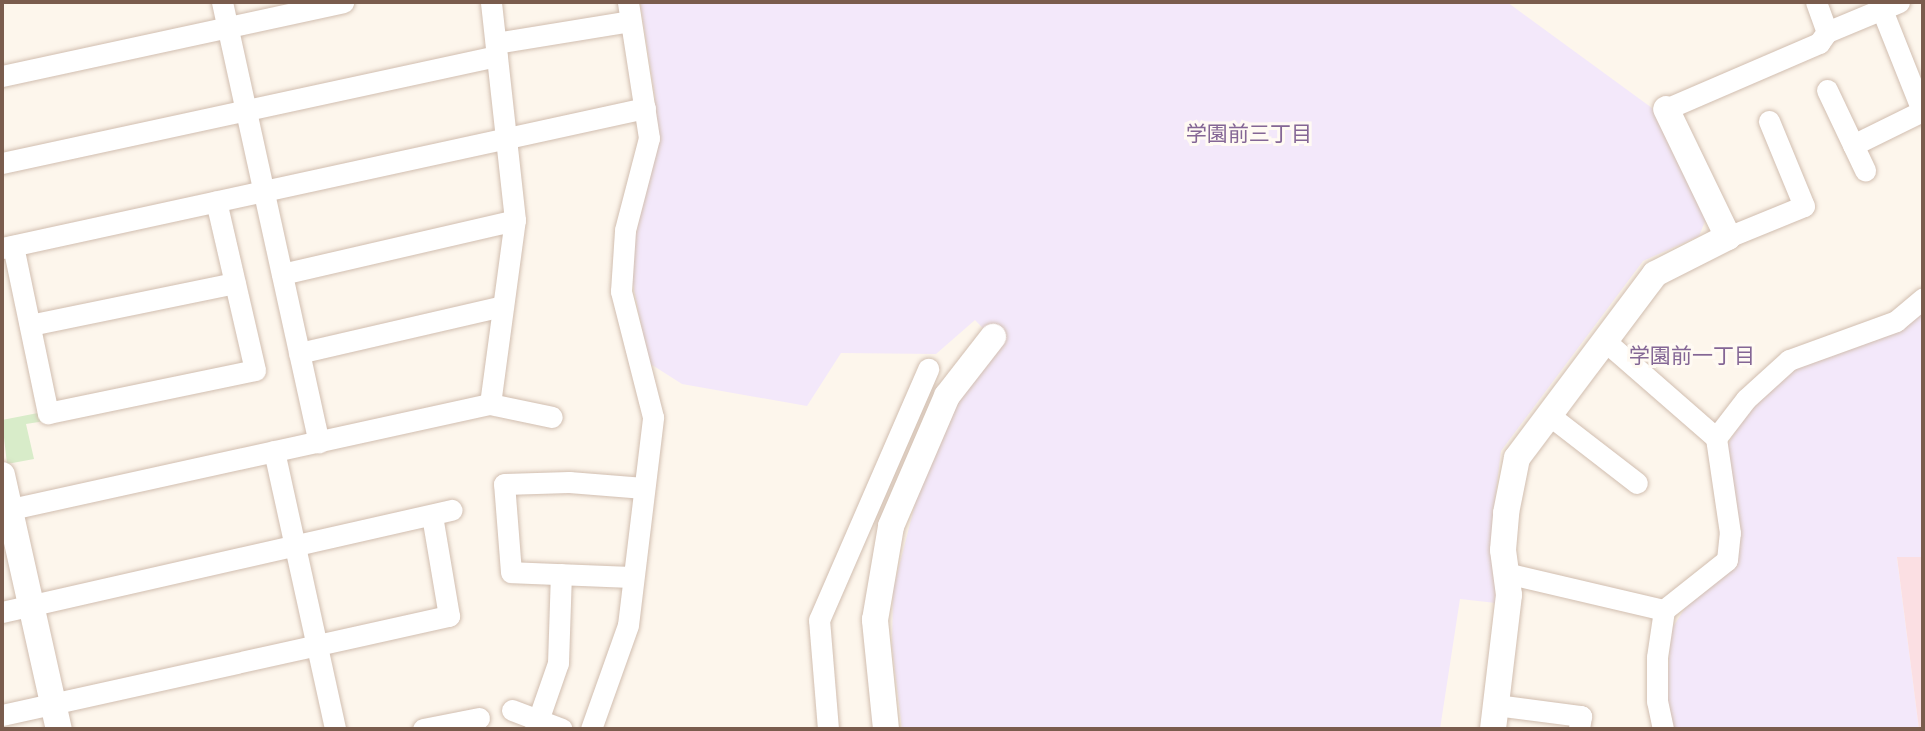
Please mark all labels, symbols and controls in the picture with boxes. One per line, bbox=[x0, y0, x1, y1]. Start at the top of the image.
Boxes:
district label: 学園前三丁目 bbox=[1186, 123, 1312, 149]
district label: 学園前一丁目 bbox=[1629, 345, 1755, 371]

